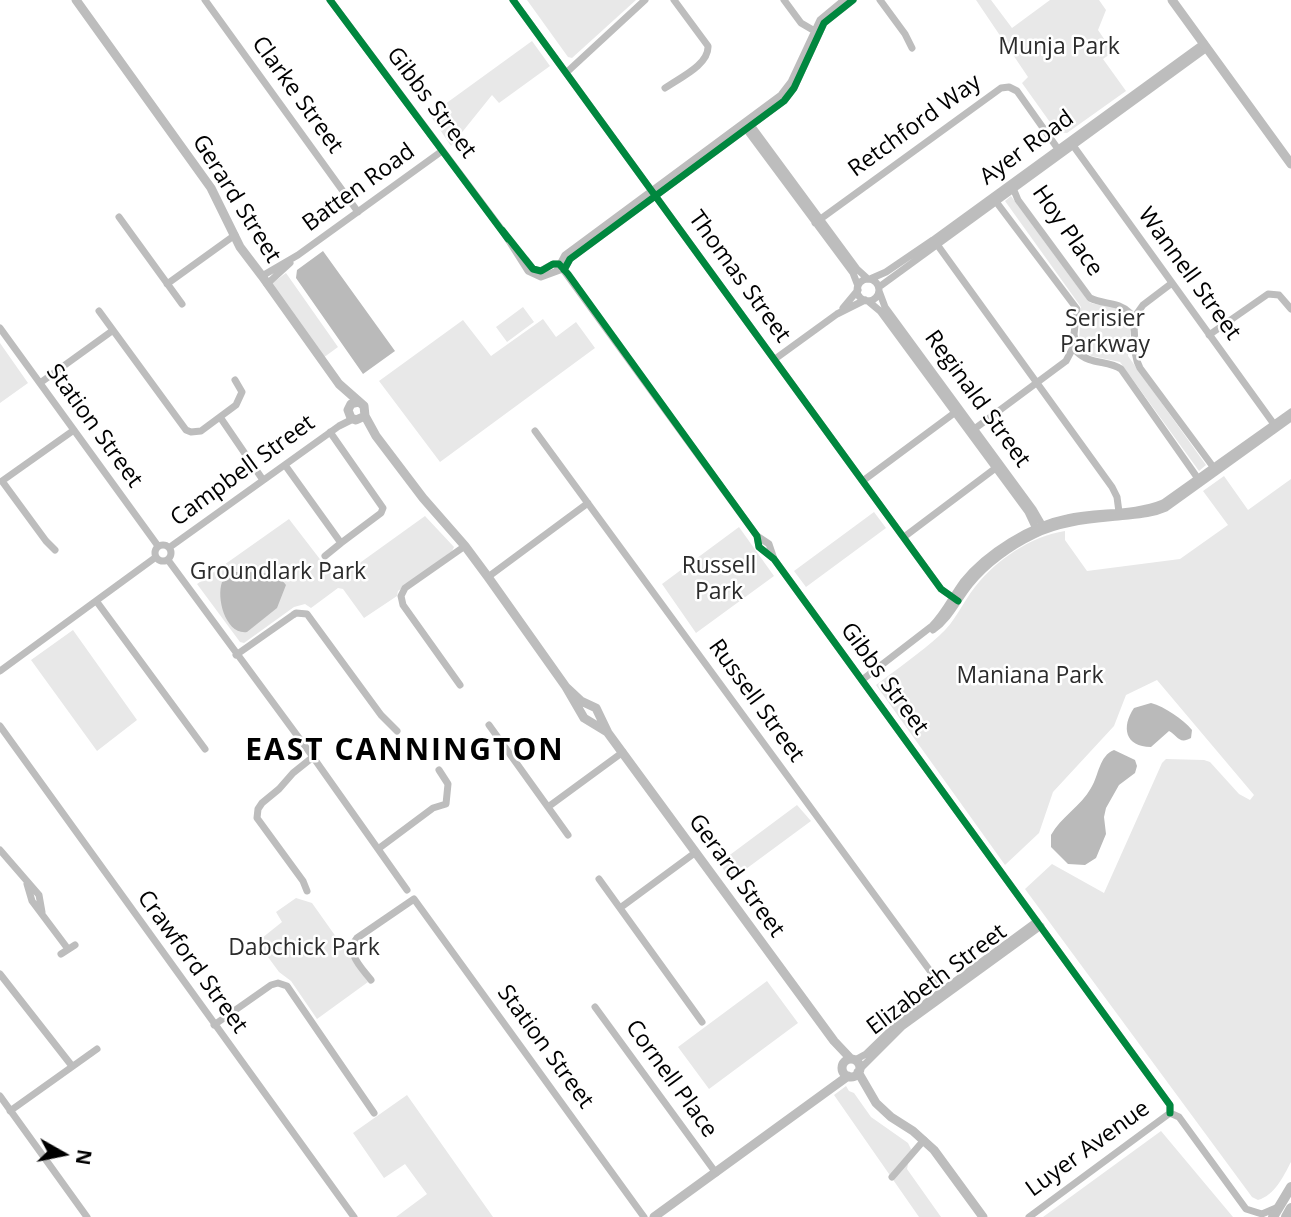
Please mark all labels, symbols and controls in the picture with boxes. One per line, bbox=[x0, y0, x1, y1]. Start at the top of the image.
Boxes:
street label: Clarke Street bbox=[245, 31, 349, 159]
park label: Munja Park bbox=[998, 33, 1120, 61]
street label: Gibbs Street bbox=[380, 42, 482, 164]
street label: Retchford Way bbox=[843, 69, 987, 183]
street label: Ayer Road bbox=[975, 105, 1079, 191]
street label: Gerard Street bbox=[186, 130, 286, 268]
street label: Batten Road bbox=[298, 138, 420, 238]
street label: Hoy Place bbox=[1026, 180, 1108, 282]
street label: Wannell Street bbox=[1132, 202, 1246, 346]
street label: Thomas Street bbox=[682, 206, 796, 348]
park label: Serisier Parkway bbox=[1060, 305, 1150, 359]
street label: Reginald Street bbox=[918, 325, 1036, 473]
street label: Station Street bbox=[40, 359, 148, 493]
street label: Campbell Street bbox=[166, 409, 320, 533]
park label: Russell Park bbox=[682, 552, 756, 606]
park label: Groundlark Park bbox=[190, 558, 366, 586]
street label: Gibbs Street bbox=[834, 618, 934, 740]
street label: Russell Street bbox=[702, 634, 810, 768]
park label: Maniana Park bbox=[956, 662, 1104, 690]
district label: EAST CANNINGTON bbox=[247, 733, 563, 769]
street label: Gerard Street bbox=[682, 809, 790, 943]
street label: Crawford Street bbox=[131, 885, 253, 1039]
street label: Elizabeth Street bbox=[862, 919, 1012, 1041]
park label: Dabchick Park bbox=[228, 934, 380, 962]
street label: Station Street bbox=[491, 980, 599, 1114]
street label: Cornell Place bbox=[619, 1015, 723, 1143]
street label: Luyer Avenue bbox=[1021, 1095, 1155, 1203]
north arrow bbox=[28, 1119, 98, 1189]
text: N bbox=[70, 1148, 98, 1167]

